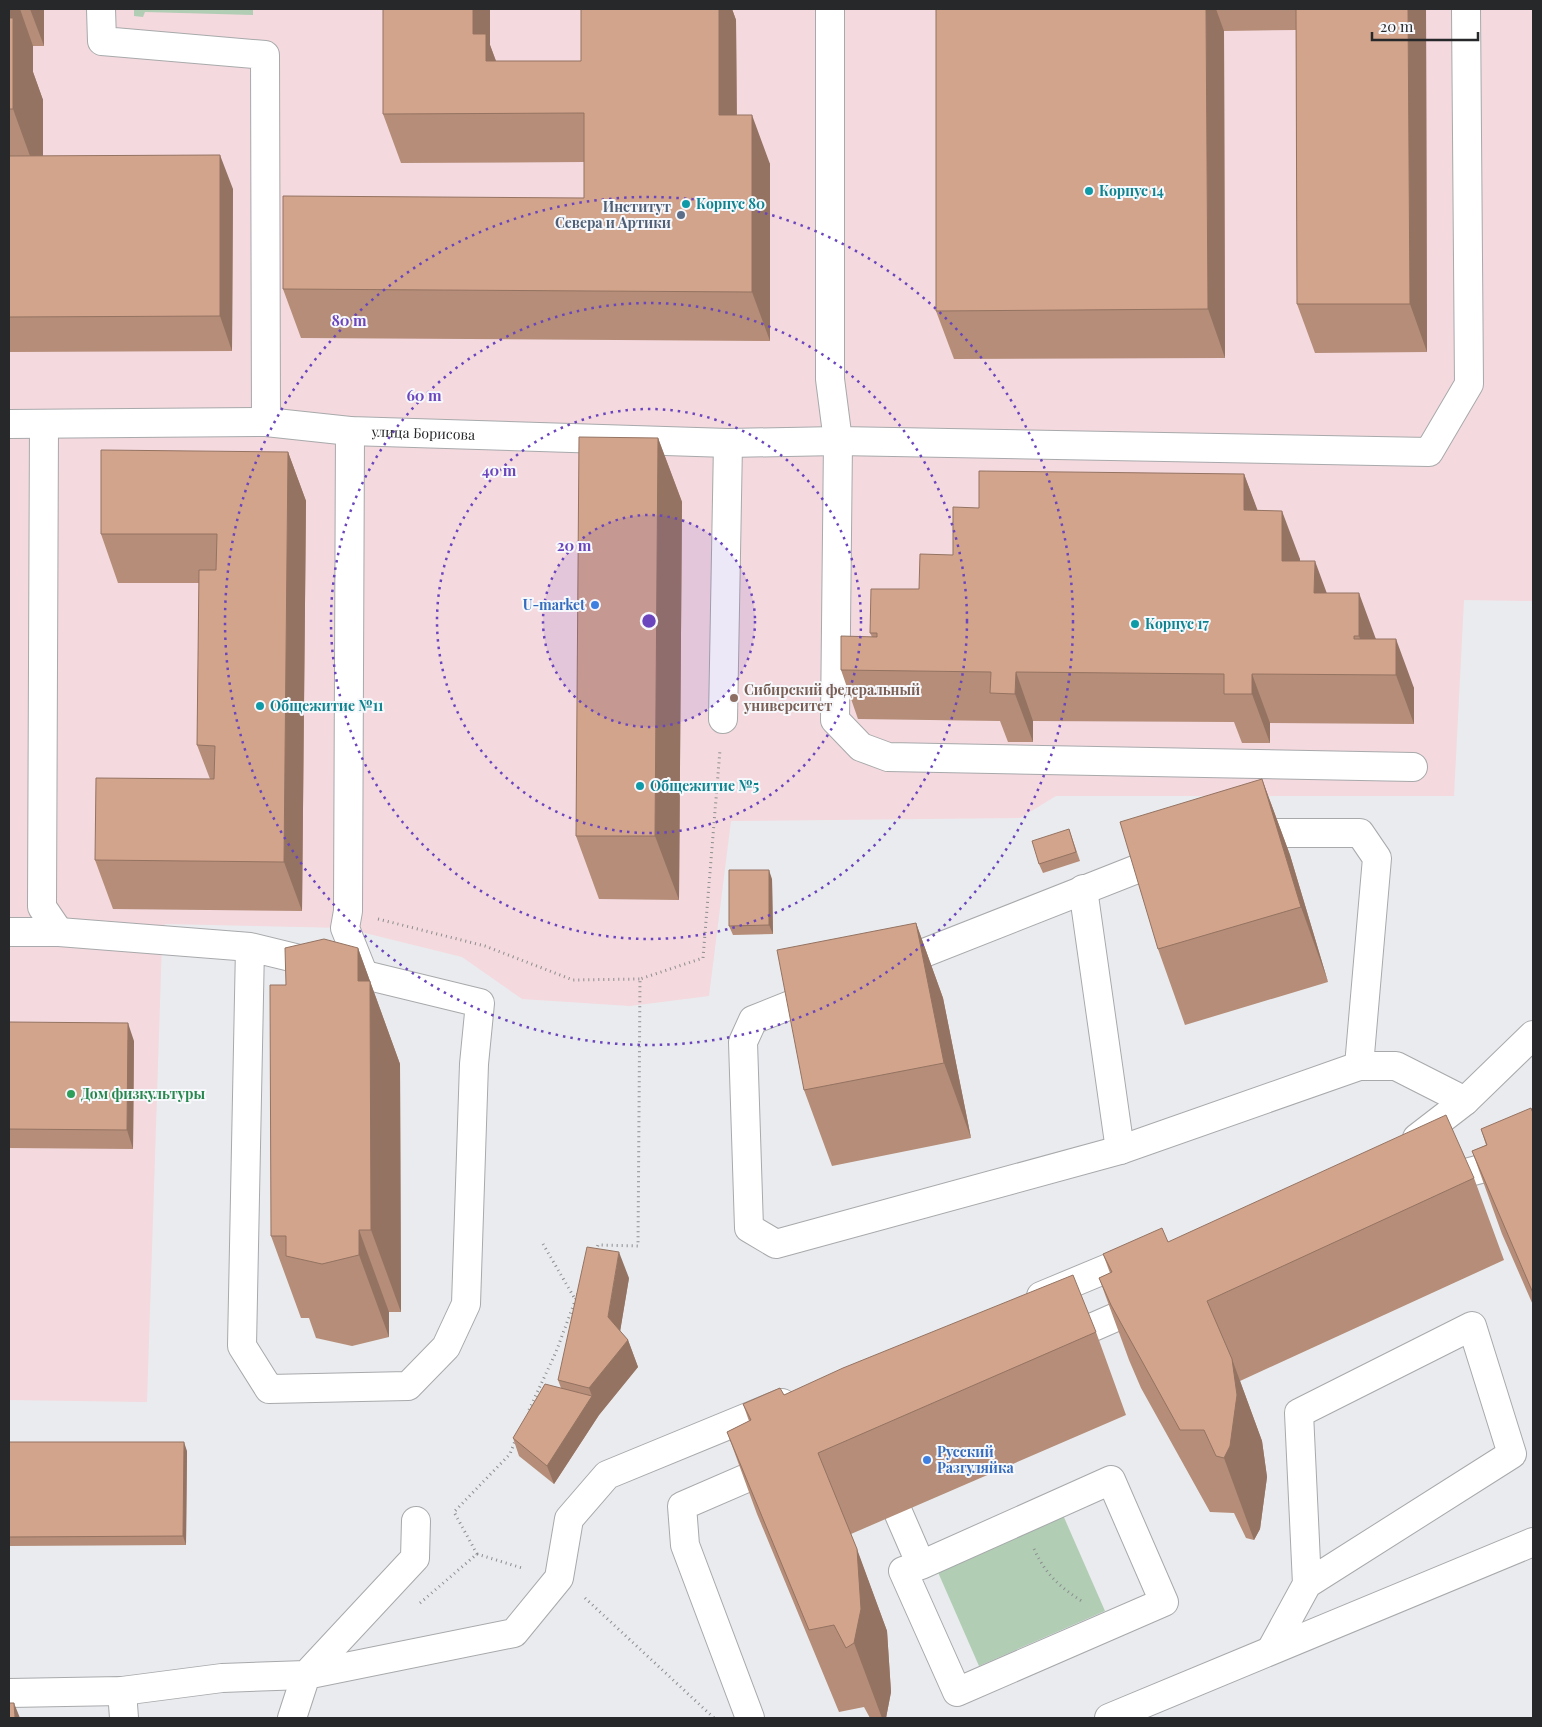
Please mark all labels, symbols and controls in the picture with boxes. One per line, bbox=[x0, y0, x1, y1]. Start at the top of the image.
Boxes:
scale bar bbox=[1372, 10, 1478, 42]
text: 20 m bbox=[1380, 16, 1414, 36]
place label: Корпус 14 bbox=[1099, 181, 1164, 200]
marker: Корпус 14 bbox=[1083, 185, 1095, 197]
place label: Корпус 80 bbox=[696, 194, 765, 213]
place label: Институт Севера и Артики bbox=[555, 197, 671, 232]
marker: Корпус 80 bbox=[680, 198, 692, 210]
marker: Институт Севера и Артики bbox=[675, 209, 687, 221]
text: 80 m bbox=[331, 310, 367, 330]
text: 60 m bbox=[406, 385, 442, 405]
street label: улица Борисова bbox=[370, 422, 476, 444]
text: 40 m bbox=[482, 460, 517, 480]
text: 20 m bbox=[557, 535, 592, 555]
place label: U-market bbox=[523, 595, 585, 614]
marker: U-market bbox=[589, 599, 601, 611]
centre of rings bbox=[640, 612, 658, 630]
place label: Корпус 17 bbox=[1145, 614, 1210, 633]
marker: Корпус 17 bbox=[1129, 618, 1141, 630]
place label: Сибирский федеральный университет bbox=[743, 680, 920, 715]
marker: Сибирский федеральный университет bbox=[728, 692, 740, 704]
place label: Общежитие №11 bbox=[270, 696, 383, 715]
marker: Общежитие №11 bbox=[254, 700, 266, 712]
place label: Общежитие №5 bbox=[650, 776, 759, 795]
marker: Общежитие №5 bbox=[634, 780, 646, 792]
place label: Дом физкультуры bbox=[81, 1084, 205, 1103]
marker: Дом физкультуры bbox=[65, 1088, 77, 1100]
place label: Русский Разгуляйка bbox=[937, 1442, 1015, 1477]
marker: Русский Разгуляйка bbox=[921, 1454, 933, 1466]

